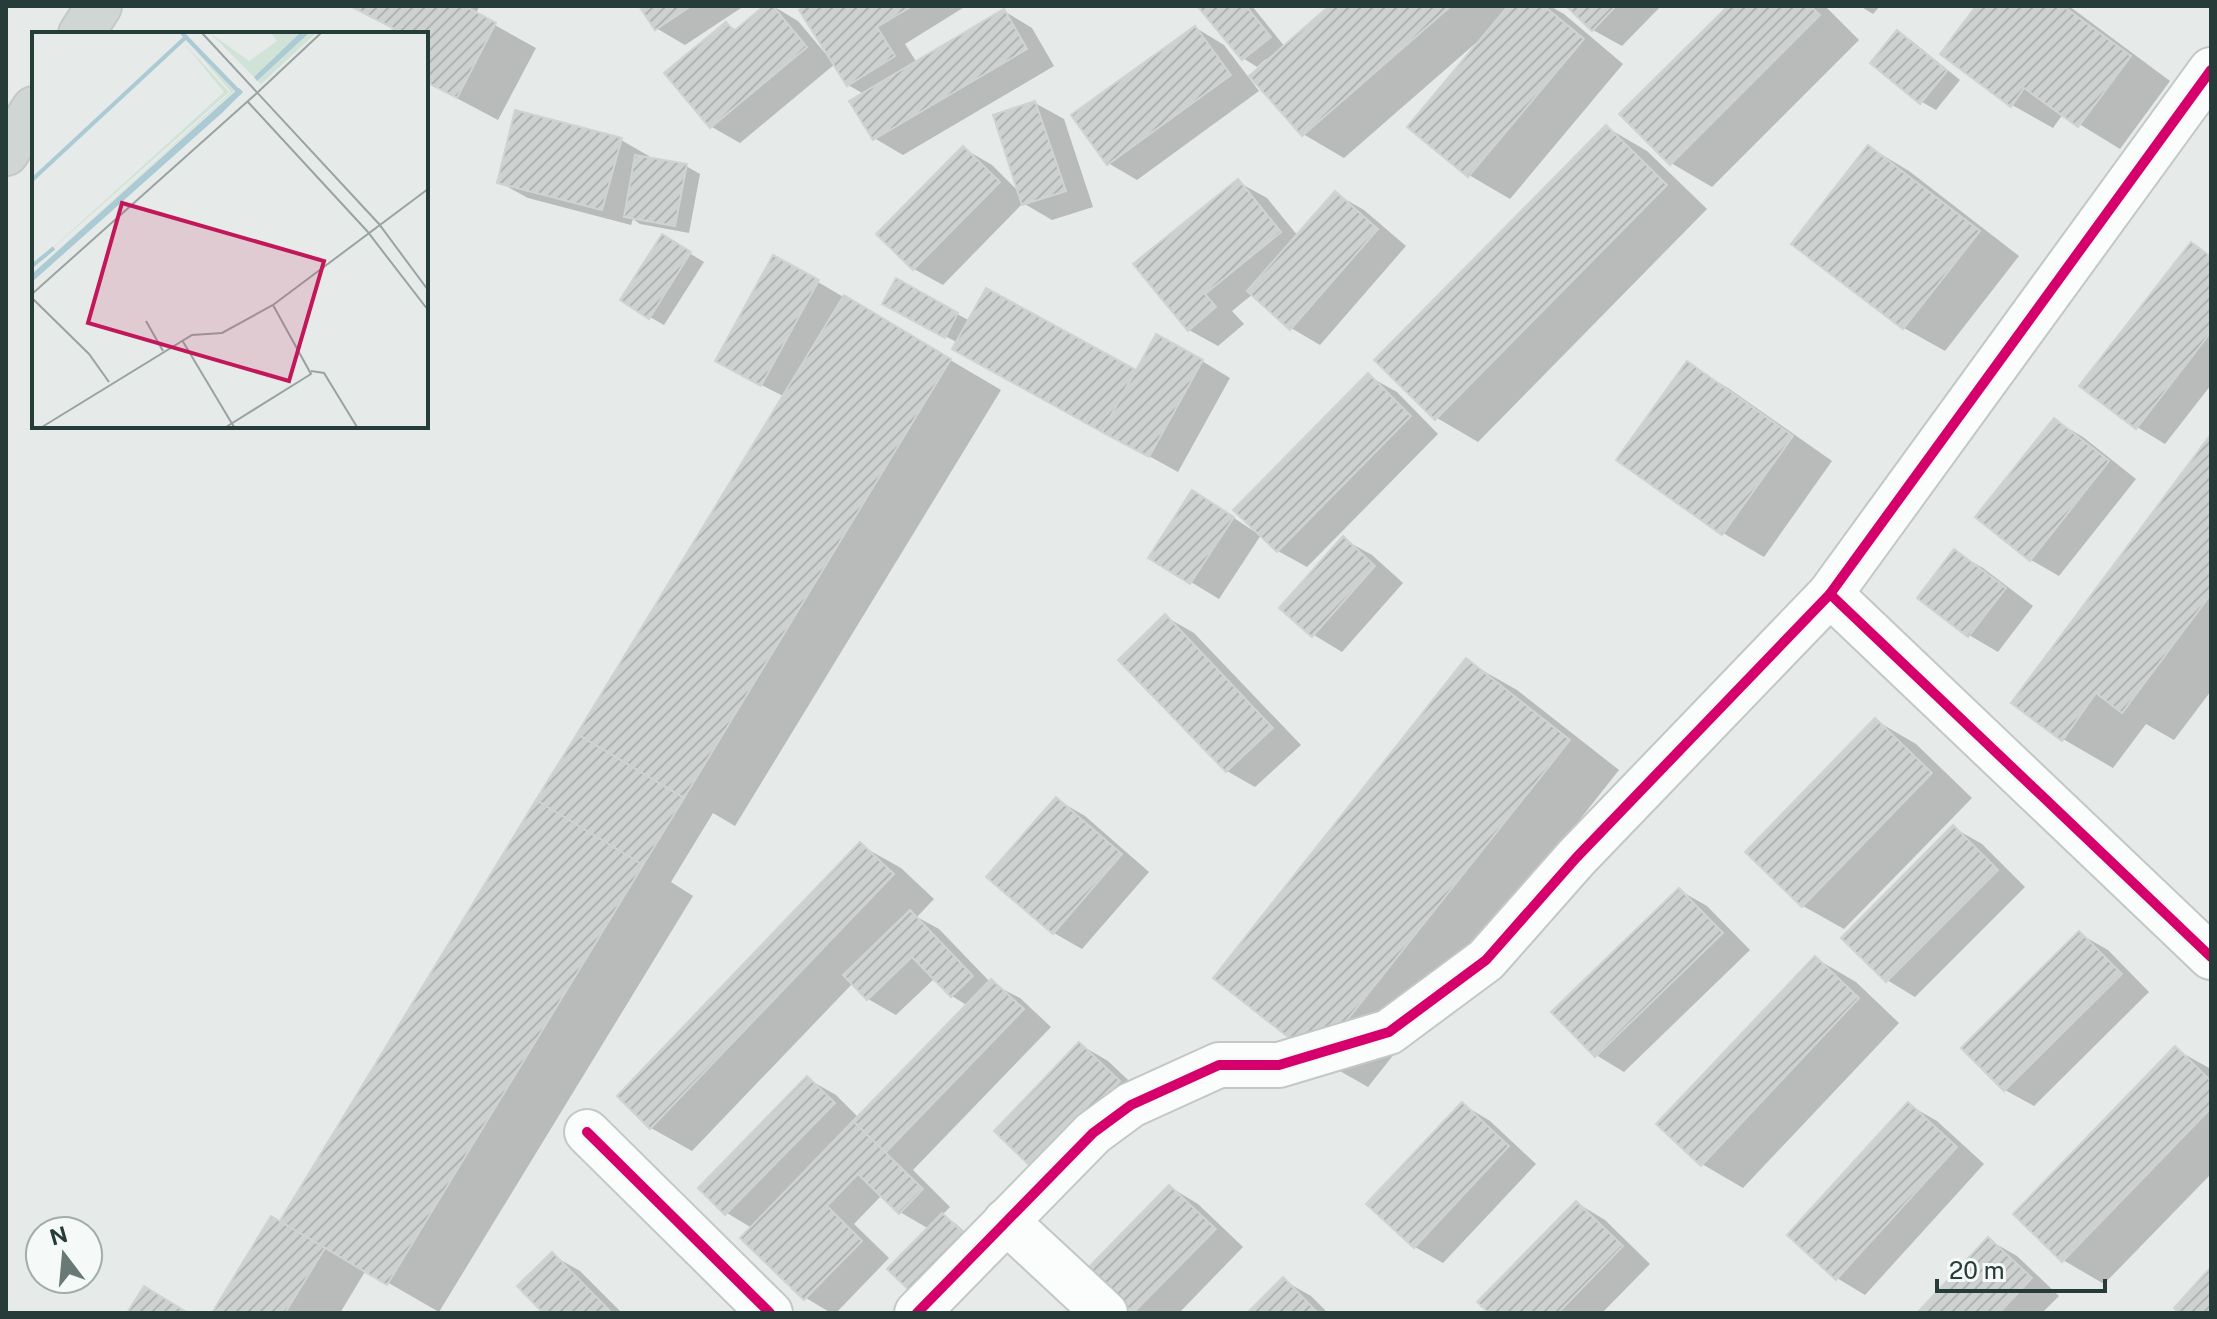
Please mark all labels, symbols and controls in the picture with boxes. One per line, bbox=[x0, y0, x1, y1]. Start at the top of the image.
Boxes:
inset map bbox=[32, 32, 428, 428]
north arrow bbox=[24, 1215, 104, 1295]
text: N bbox=[47, 1221, 70, 1251]
scale bar bbox=[1937, 1243, 2105, 1293]
text: 20 m bbox=[1949, 1256, 2005, 1284]

